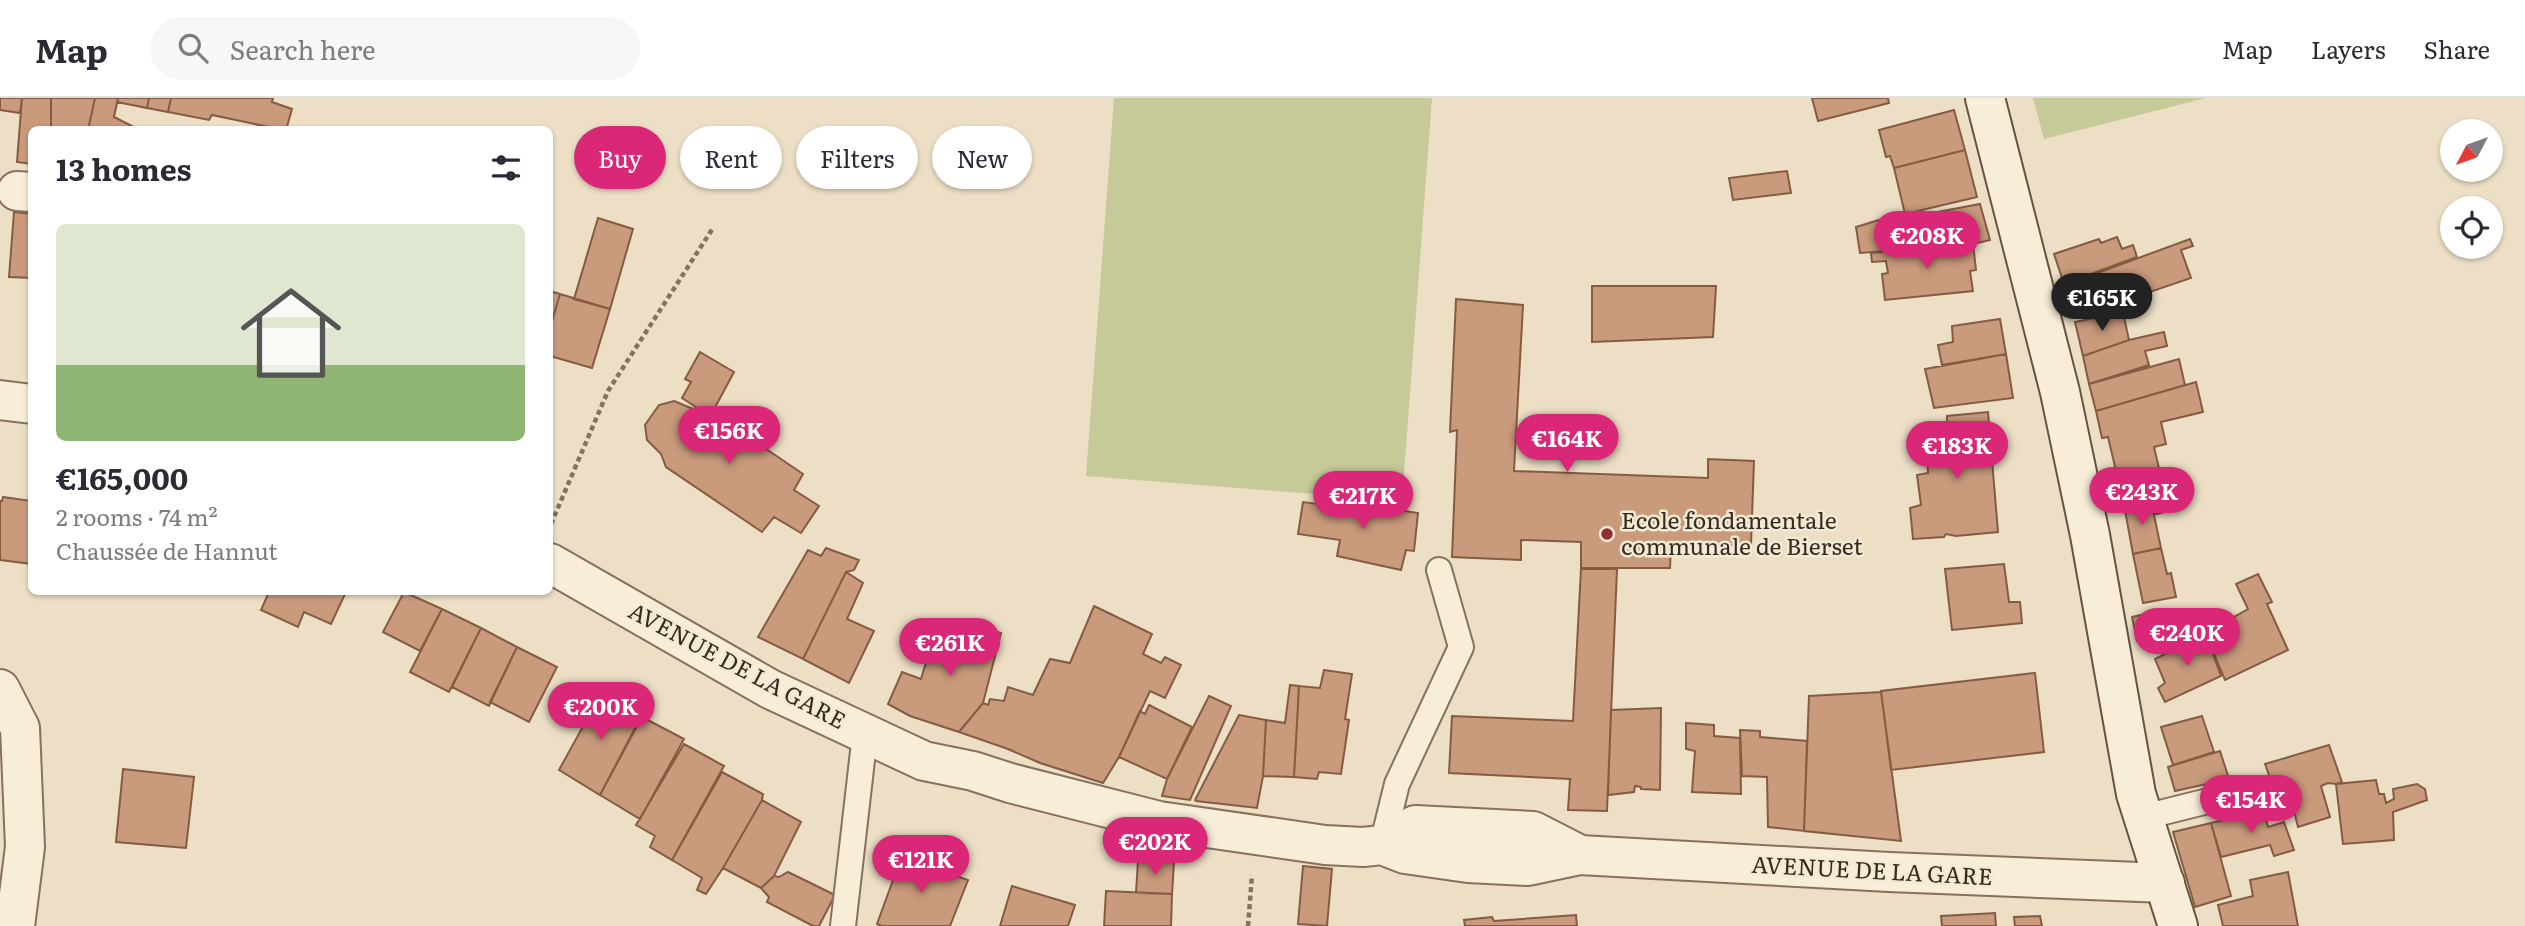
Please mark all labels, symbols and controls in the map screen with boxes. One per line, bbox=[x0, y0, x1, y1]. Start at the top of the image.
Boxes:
search box bbox=[150, 17, 640, 80]
text: Map bbox=[35, 24, 108, 73]
icon: search bbox=[174, 29, 212, 67]
text: Search here bbox=[230, 29, 376, 68]
text: Map bbox=[2222, 31, 2273, 66]
text: Layers bbox=[2311, 31, 2385, 66]
text: Share bbox=[2423, 31, 2490, 66]
north arrow bbox=[2440, 119, 2502, 182]
map controls bbox=[2440, 119, 2503, 259]
chip: Buy bbox=[574, 126, 666, 189]
chip: Rent bbox=[680, 126, 782, 189]
chip: Filters bbox=[796, 126, 918, 189]
chip: New bbox=[932, 126, 1032, 189]
text: 13 homes bbox=[56, 146, 192, 190]
icon: filters bbox=[487, 149, 525, 187]
button: locate bbox=[2440, 196, 2503, 259]
pin: €208K bbox=[1878, 212, 1976, 271]
text: €208K bbox=[1890, 217, 1964, 251]
icon: home bbox=[228, 270, 354, 396]
pin: €165K bbox=[2053, 274, 2151, 333]
text: €165K bbox=[2067, 279, 2137, 313]
pin: €156K bbox=[680, 406, 778, 466]
text: €156K bbox=[694, 412, 764, 446]
pin: €164K bbox=[1518, 414, 1616, 474]
text: €164K bbox=[1532, 420, 1602, 454]
pin: €183K bbox=[1908, 422, 2006, 481]
text: €183K bbox=[1922, 427, 1992, 461]
text: €165,000 bbox=[56, 455, 188, 499]
pin: €243K bbox=[2093, 468, 2191, 527]
pin: €217K bbox=[1314, 472, 1412, 531]
text: €243K bbox=[2105, 473, 2179, 507]
text: €217K bbox=[1329, 477, 1397, 511]
text: 2 rooms · 74 m² bbox=[56, 499, 218, 533]
place label: Ecole fondamentale communale de Bierset bbox=[1621, 502, 1863, 562]
marker: Ecole fondamentale communale de Bierset bbox=[1599, 526, 1615, 542]
text: Chaussée de Hannut bbox=[56, 533, 277, 567]
street label: AVENUE DE LA GARE bbox=[623, 593, 853, 736]
pin: €240K bbox=[2138, 608, 2236, 668]
text: €240K bbox=[2150, 614, 2224, 648]
pin: €261K bbox=[901, 618, 999, 678]
text: €261K bbox=[915, 624, 985, 658]
pin: €200K bbox=[552, 682, 650, 742]
text: €200K bbox=[564, 688, 638, 722]
pin: €154K bbox=[2202, 776, 2300, 835]
text: €154K bbox=[2216, 781, 2286, 815]
pin: €202K bbox=[1106, 818, 1204, 877]
text: €202K bbox=[1119, 823, 1191, 857]
pin: €121K bbox=[872, 836, 970, 895]
text: €121K bbox=[888, 841, 954, 875]
street label: AVENUE DE LA GARE bbox=[1751, 846, 1994, 892]

